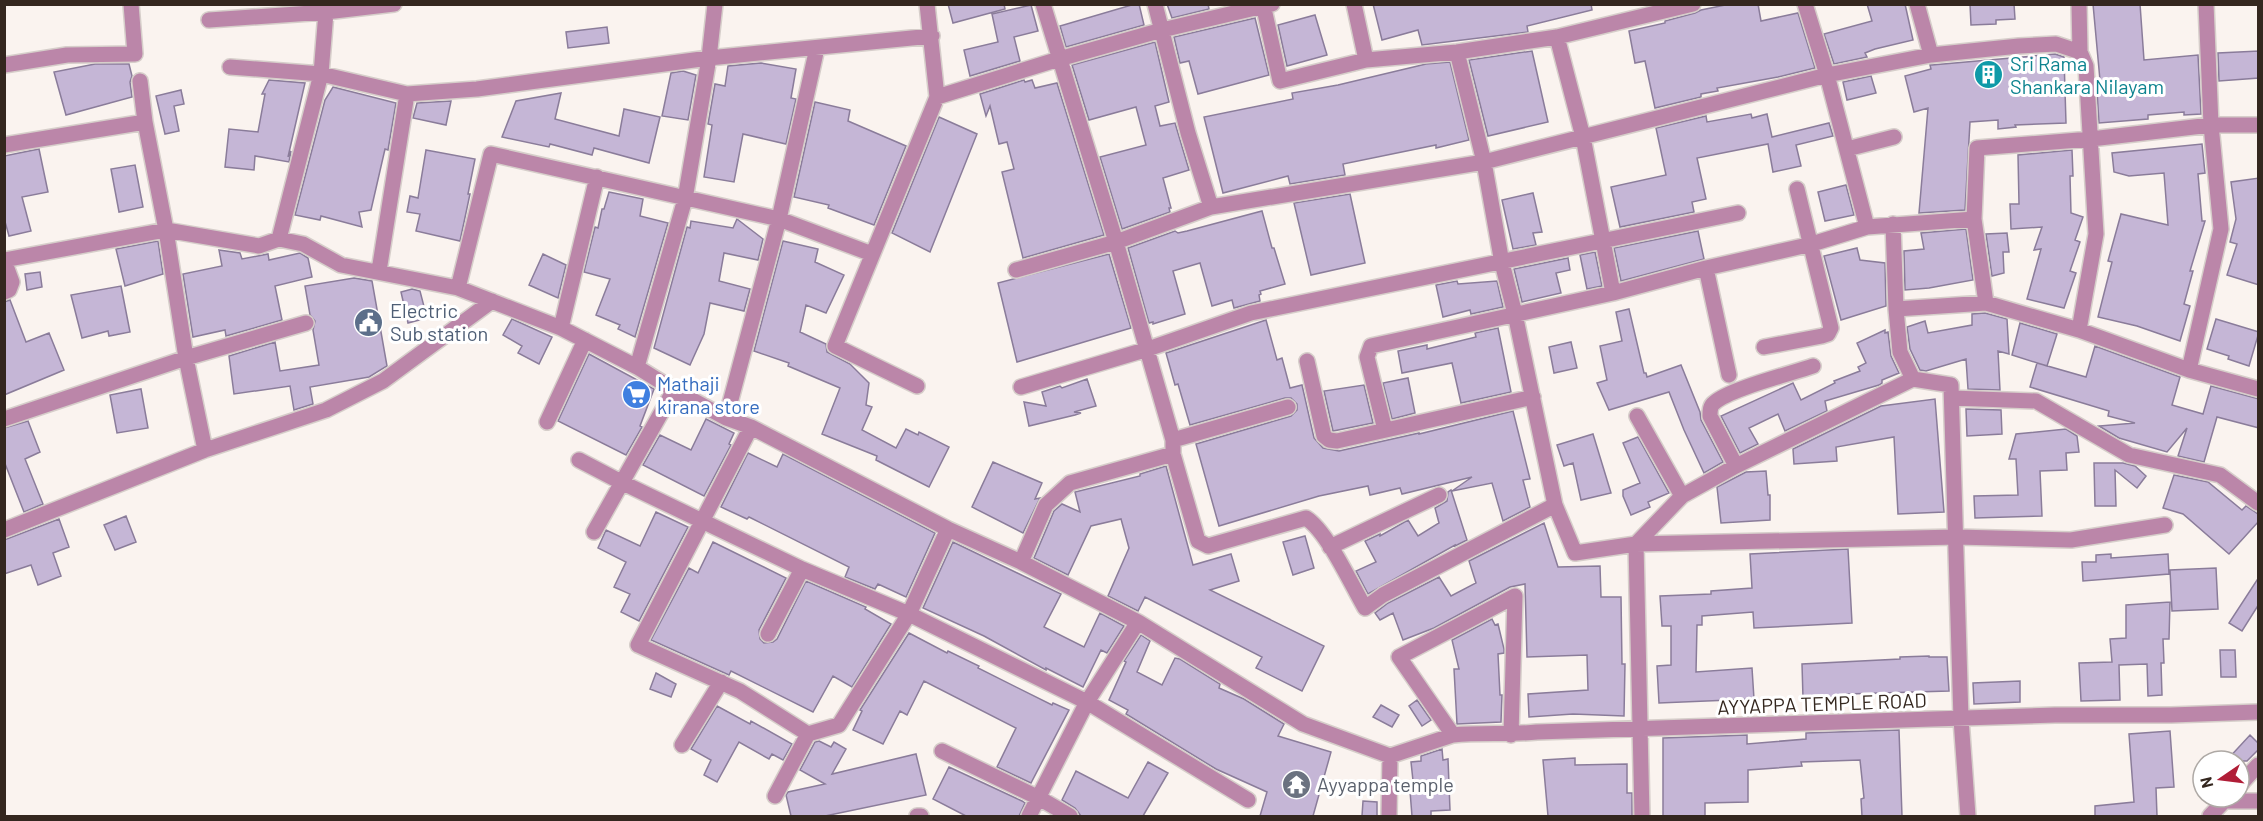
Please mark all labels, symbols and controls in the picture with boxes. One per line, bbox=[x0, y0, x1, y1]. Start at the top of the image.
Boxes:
place label: Sri Rama Shankara Nilayam bbox=[2010, 51, 2164, 98]
building icon: Sri Rama Shankara Nilayam bbox=[1973, 58, 2005, 90]
place label: Electric Sub station bbox=[390, 298, 488, 345]
public building icon: Electric Sub station bbox=[353, 306, 385, 338]
place label: Mathaji kirana store bbox=[657, 371, 760, 418]
supermarket icon: Mathaji kirana store bbox=[620, 378, 652, 410]
street label: AYYAPPA TEMPLE ROAD bbox=[1717, 687, 1927, 719]
north arrow bbox=[2191, 749, 2251, 809]
temple icon: Ayyappa temple bbox=[1280, 768, 1312, 800]
place label: Ayyappa temple bbox=[1317, 772, 1454, 796]
text: N bbox=[2195, 775, 2216, 790]

